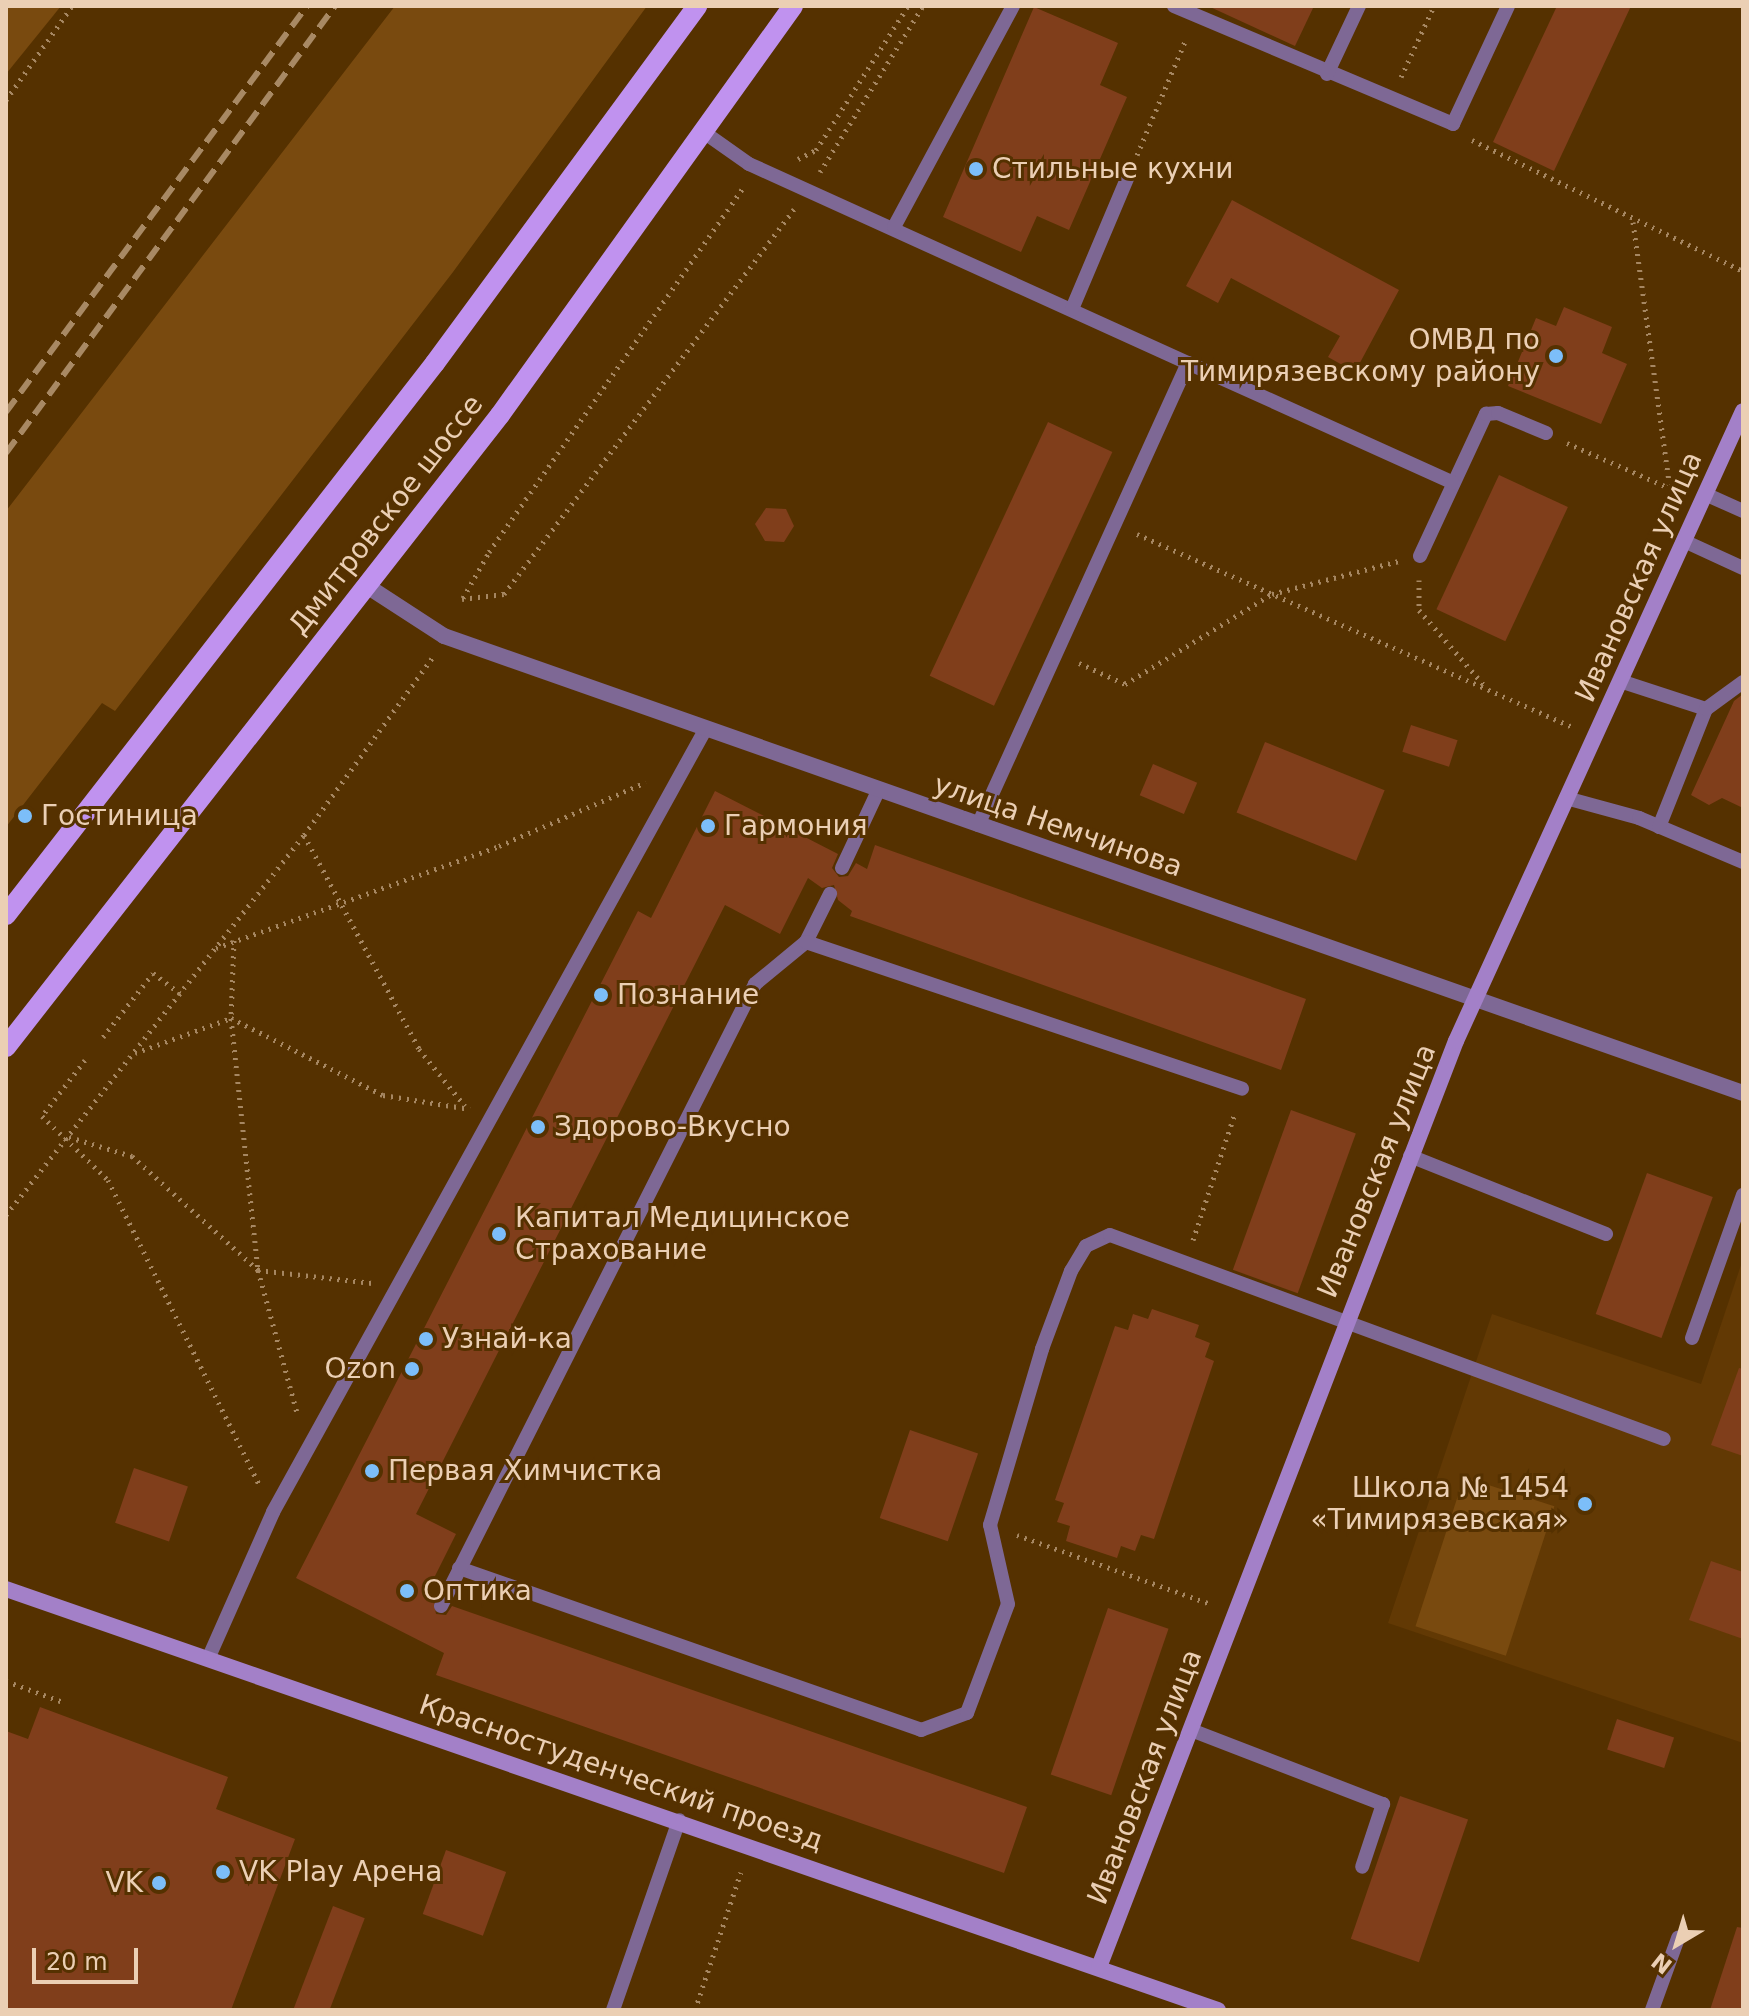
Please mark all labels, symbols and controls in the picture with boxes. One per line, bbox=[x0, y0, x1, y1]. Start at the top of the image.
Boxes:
place label: Стильные кухни bbox=[992, 152, 1234, 186]
marker: Стильные кухни bbox=[967, 160, 985, 178]
place label: ОМВД по Тимирязевскому району bbox=[1181, 323, 1540, 389]
marker: ОМВД по Тимирязевскому району bbox=[1547, 347, 1565, 365]
street label: Дмитровское шоссе bbox=[282, 388, 490, 642]
street label: Ивановская улица bbox=[1569, 447, 1709, 707]
street label: улица Немчинова bbox=[929, 768, 1187, 884]
place label: Гостиница bbox=[41, 799, 198, 833]
marker: Гостиница bbox=[16, 807, 34, 825]
place label: Гармония bbox=[724, 809, 868, 843]
marker: Гармония bbox=[699, 817, 717, 835]
place label: Познание bbox=[617, 978, 759, 1012]
marker: Познание bbox=[592, 986, 610, 1004]
street label: Ивановская улица bbox=[1311, 1039, 1443, 1303]
place label: Здорово-Вкусно bbox=[554, 1110, 791, 1144]
marker: Здорово-Вкусно bbox=[529, 1118, 547, 1136]
place label: Капитал Медицинское Страхование bbox=[515, 1201, 850, 1267]
marker: Капитал Медицинское Страхование bbox=[490, 1225, 508, 1243]
place label: Узнай-ка bbox=[442, 1322, 572, 1356]
marker: Узнай-ка bbox=[417, 1330, 435, 1348]
place label: Ozon bbox=[324, 1352, 396, 1386]
marker: Ozon bbox=[403, 1360, 421, 1378]
place label: Первая Химчистка bbox=[388, 1454, 662, 1488]
marker: Первая Химчистка bbox=[363, 1462, 381, 1480]
place label: Школа № 1454 «Тимирязевская» bbox=[1311, 1471, 1569, 1537]
marker: Школа № 1454 «Тимирязевская» bbox=[1576, 1495, 1594, 1513]
place label: Оптика bbox=[423, 1574, 532, 1608]
marker: Оптика bbox=[398, 1582, 416, 1600]
street label: Ивановская улица bbox=[1081, 1645, 1209, 1909]
street label: Красностуденческий проезд bbox=[415, 1688, 827, 1858]
place label: VK Play Арена bbox=[239, 1855, 442, 1889]
marker: VK Play Арена bbox=[214, 1863, 232, 1881]
place label: VK bbox=[105, 1866, 143, 1900]
marker: VK bbox=[150, 1874, 168, 1892]
north arrow bbox=[1637, 1904, 1717, 1984]
scale bar bbox=[36, 1932, 142, 1982]
text: 20 m bbox=[46, 1948, 108, 1976]
text: N bbox=[1647, 1948, 1677, 1979]

